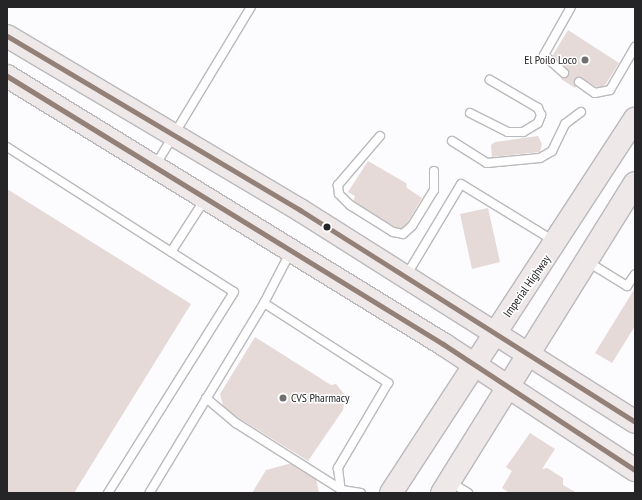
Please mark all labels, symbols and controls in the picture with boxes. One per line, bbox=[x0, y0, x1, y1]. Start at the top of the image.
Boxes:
place label: El Poilo Loco bbox=[524, 53, 577, 67]
marker: El Poilo Loco bbox=[580, 55, 590, 65]
unlabelled marker bbox=[322, 222, 332, 232]
street label: Imperial Highway bbox=[500, 252, 554, 320]
place label: CVS Pharmacy bbox=[291, 391, 349, 405]
marker: CVS Pharmacy bbox=[278, 393, 288, 403]

